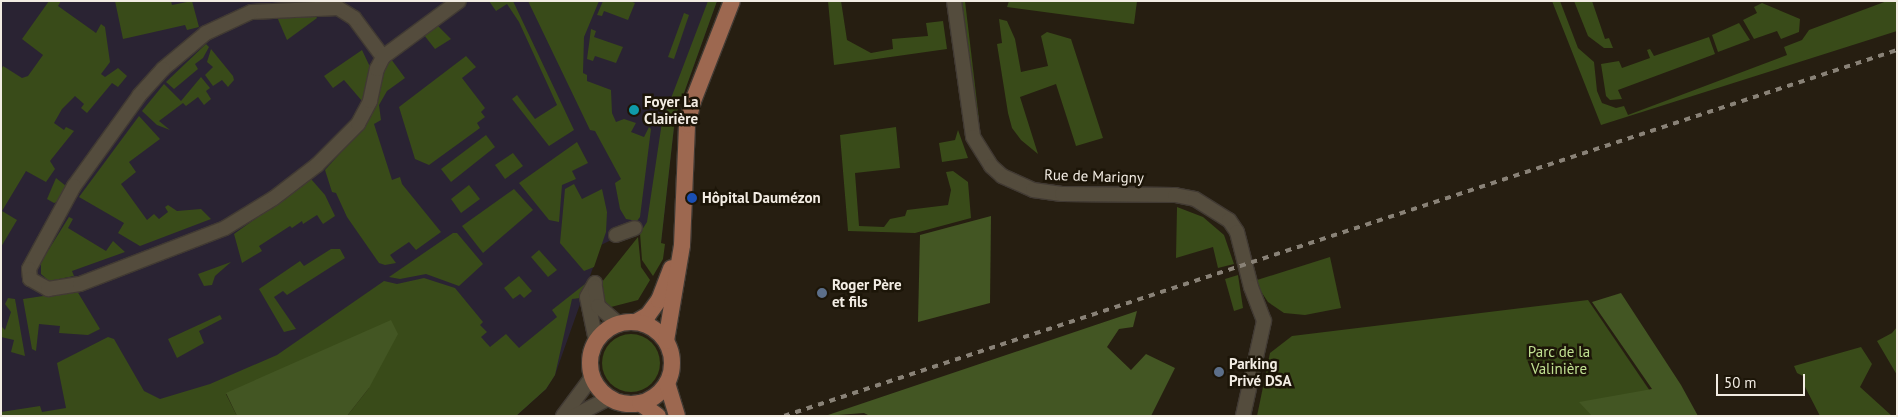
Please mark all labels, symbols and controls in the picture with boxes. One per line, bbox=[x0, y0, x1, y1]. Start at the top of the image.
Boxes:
place label: Foyer La Clairière bbox=[644, 92, 698, 127]
marker: Foyer La Clairière bbox=[628, 104, 640, 116]
street label: Rue de Marigny bbox=[1044, 165, 1144, 187]
place label: Hôpital Daumézon bbox=[702, 189, 821, 207]
marker: Hôpital Daumézon bbox=[686, 192, 698, 204]
place label: Roger Père et fils bbox=[832, 275, 902, 310]
marker: Roger Père et fils bbox=[816, 287, 828, 299]
park label: Parc de la Valinière bbox=[1528, 342, 1590, 377]
place label: Parking Privé DSA bbox=[1229, 354, 1292, 389]
scale bar bbox=[1718, 364, 1807, 396]
marker: Parking Privé DSA bbox=[1213, 366, 1225, 378]
text: 50 m bbox=[1724, 373, 1757, 392]

